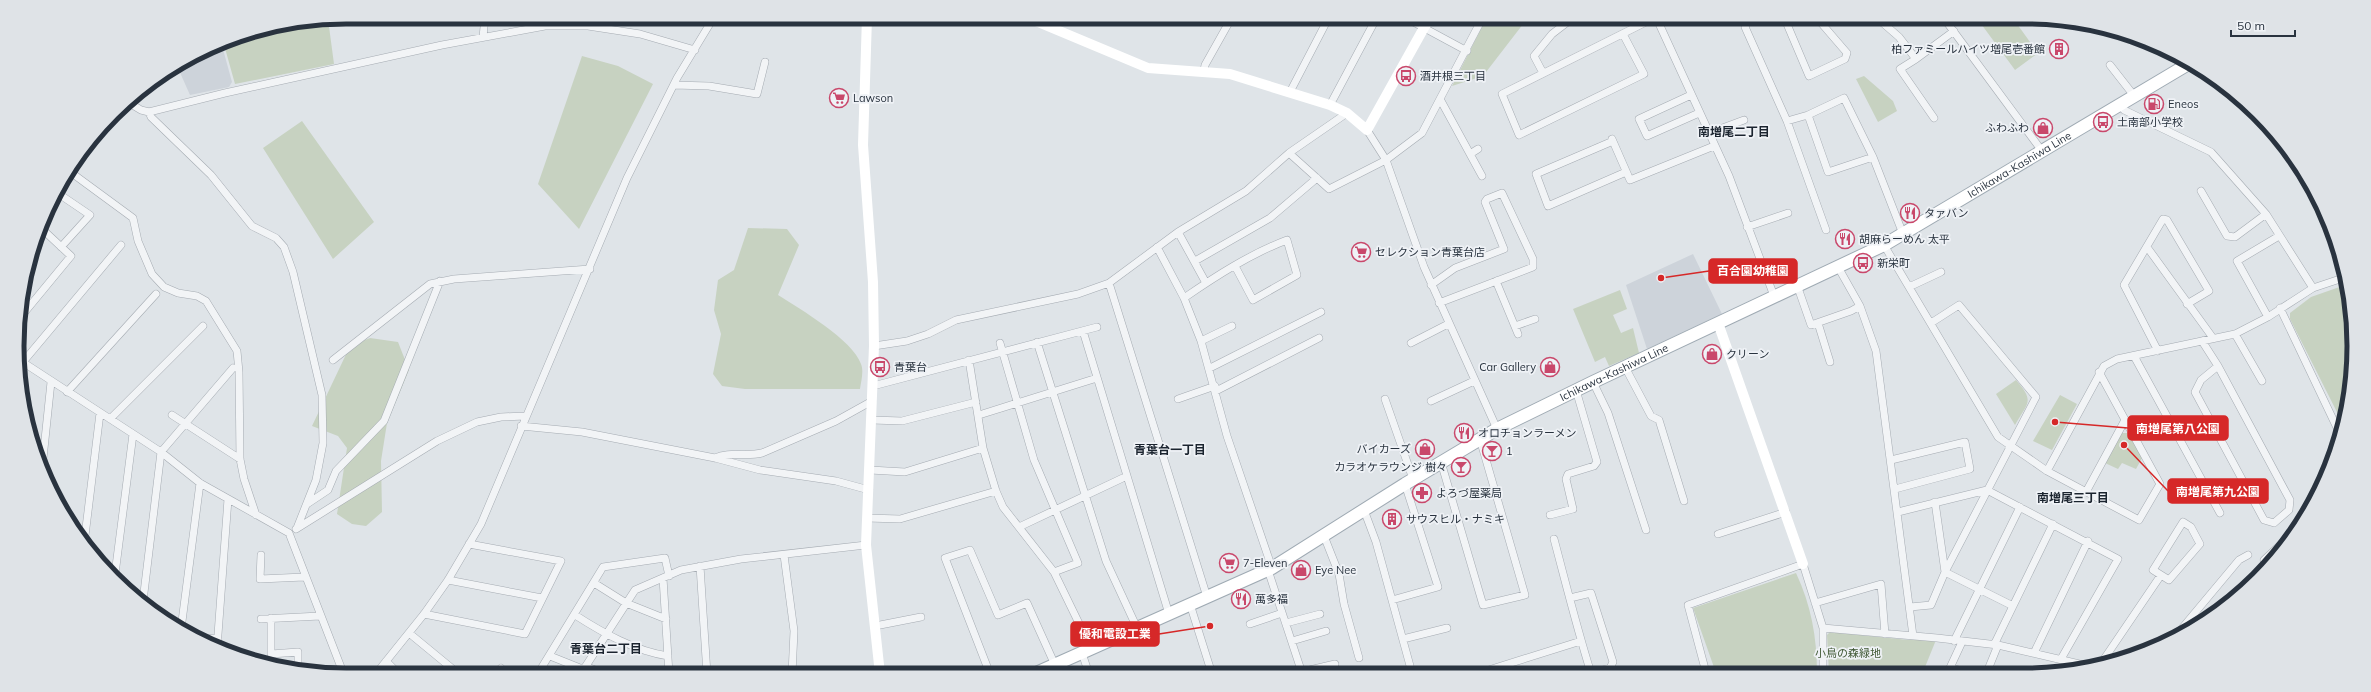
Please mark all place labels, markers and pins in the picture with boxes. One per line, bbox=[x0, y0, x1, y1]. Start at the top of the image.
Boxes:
building icon: 柏ファミールハイツ増尾壱番館 bbox=[2048, 38, 2070, 60]
place label: 柏ファミールハイツ増尾壱番館 bbox=[1891, 42, 2045, 56]
bus stop icon: 酒井根三丁目 bbox=[1395, 65, 1417, 87]
place label: 酒井根三丁目 bbox=[1420, 69, 1486, 83]
supermarket icon: Lawson bbox=[828, 87, 850, 109]
place label: Lawson bbox=[853, 91, 893, 105]
fuel station icon: Eneos bbox=[2143, 93, 2165, 115]
place label: Eneos bbox=[2168, 97, 2199, 111]
bus stop icon: 土南部小学校 bbox=[2092, 111, 2114, 133]
place label: 土南部小学校 bbox=[2117, 115, 2183, 129]
shop icon: ふわふわ bbox=[2032, 117, 2054, 139]
place label: ふわふわ bbox=[1985, 121, 2029, 135]
restaurant icon: タァバン bbox=[1899, 202, 1921, 224]
place label: タァバン bbox=[1924, 206, 1969, 220]
restaurant icon: 胡麻らーめん 太平 bbox=[1834, 228, 1856, 250]
place label: 胡麻らーめん 太平 bbox=[1859, 232, 1950, 246]
supermarket icon: セレクション青葉台店 bbox=[1350, 241, 1372, 263]
place label: セレクション青葉台店 bbox=[1375, 245, 1485, 259]
bus stop icon: 新栄町 bbox=[1852, 252, 1874, 274]
place label: 新栄町 bbox=[1877, 256, 1910, 270]
callout: 百合園幼稚園 bbox=[1709, 259, 1797, 283]
shop icon: クリーン bbox=[1701, 343, 1723, 365]
place label: クリーン bbox=[1726, 347, 1769, 361]
bus stop icon: 青葉台 bbox=[869, 356, 891, 378]
shop icon: Car Gallery bbox=[1539, 356, 1561, 378]
place label: 青葉台 bbox=[894, 360, 927, 374]
place label: Car Gallery bbox=[1479, 360, 1536, 374]
callout: 南増尾第八公園 bbox=[2128, 416, 2228, 440]
restaurant icon: オロチョンラーメン bbox=[1453, 422, 1475, 444]
place label: オロチョンラーメン bbox=[1478, 426, 1577, 440]
shop icon: バイカーズ bbox=[1414, 438, 1436, 460]
bar icon: 1 bbox=[1481, 440, 1503, 462]
place label: バイカーズ bbox=[1357, 442, 1411, 456]
place label: 1 bbox=[1506, 444, 1513, 458]
bar icon: カラオケラウンジ 樹々 bbox=[1450, 456, 1472, 478]
place label: カラオケラウンジ 樹々 bbox=[1334, 460, 1447, 474]
callout: 南増尾第九公園 bbox=[2168, 479, 2268, 503]
pharmacy icon: よろづ屋薬局 bbox=[1411, 482, 1433, 504]
place label: よろづ屋薬局 bbox=[1436, 486, 1502, 500]
building icon: サウスヒル・ナミキ bbox=[1381, 508, 1403, 530]
place label: サウスヒル・ナミキ bbox=[1406, 512, 1505, 526]
supermarket icon: 7-Eleven bbox=[1218, 552, 1240, 574]
place label: 7-Eleven bbox=[1243, 556, 1288, 570]
shop icon: Eye Nee bbox=[1290, 559, 1312, 581]
place label: Eye Nee bbox=[1315, 563, 1356, 577]
restaurant icon: 萬多福 bbox=[1230, 588, 1252, 610]
place label: 萬多福 bbox=[1255, 592, 1288, 606]
callout: 優和電設工業 bbox=[1071, 622, 1159, 646]

